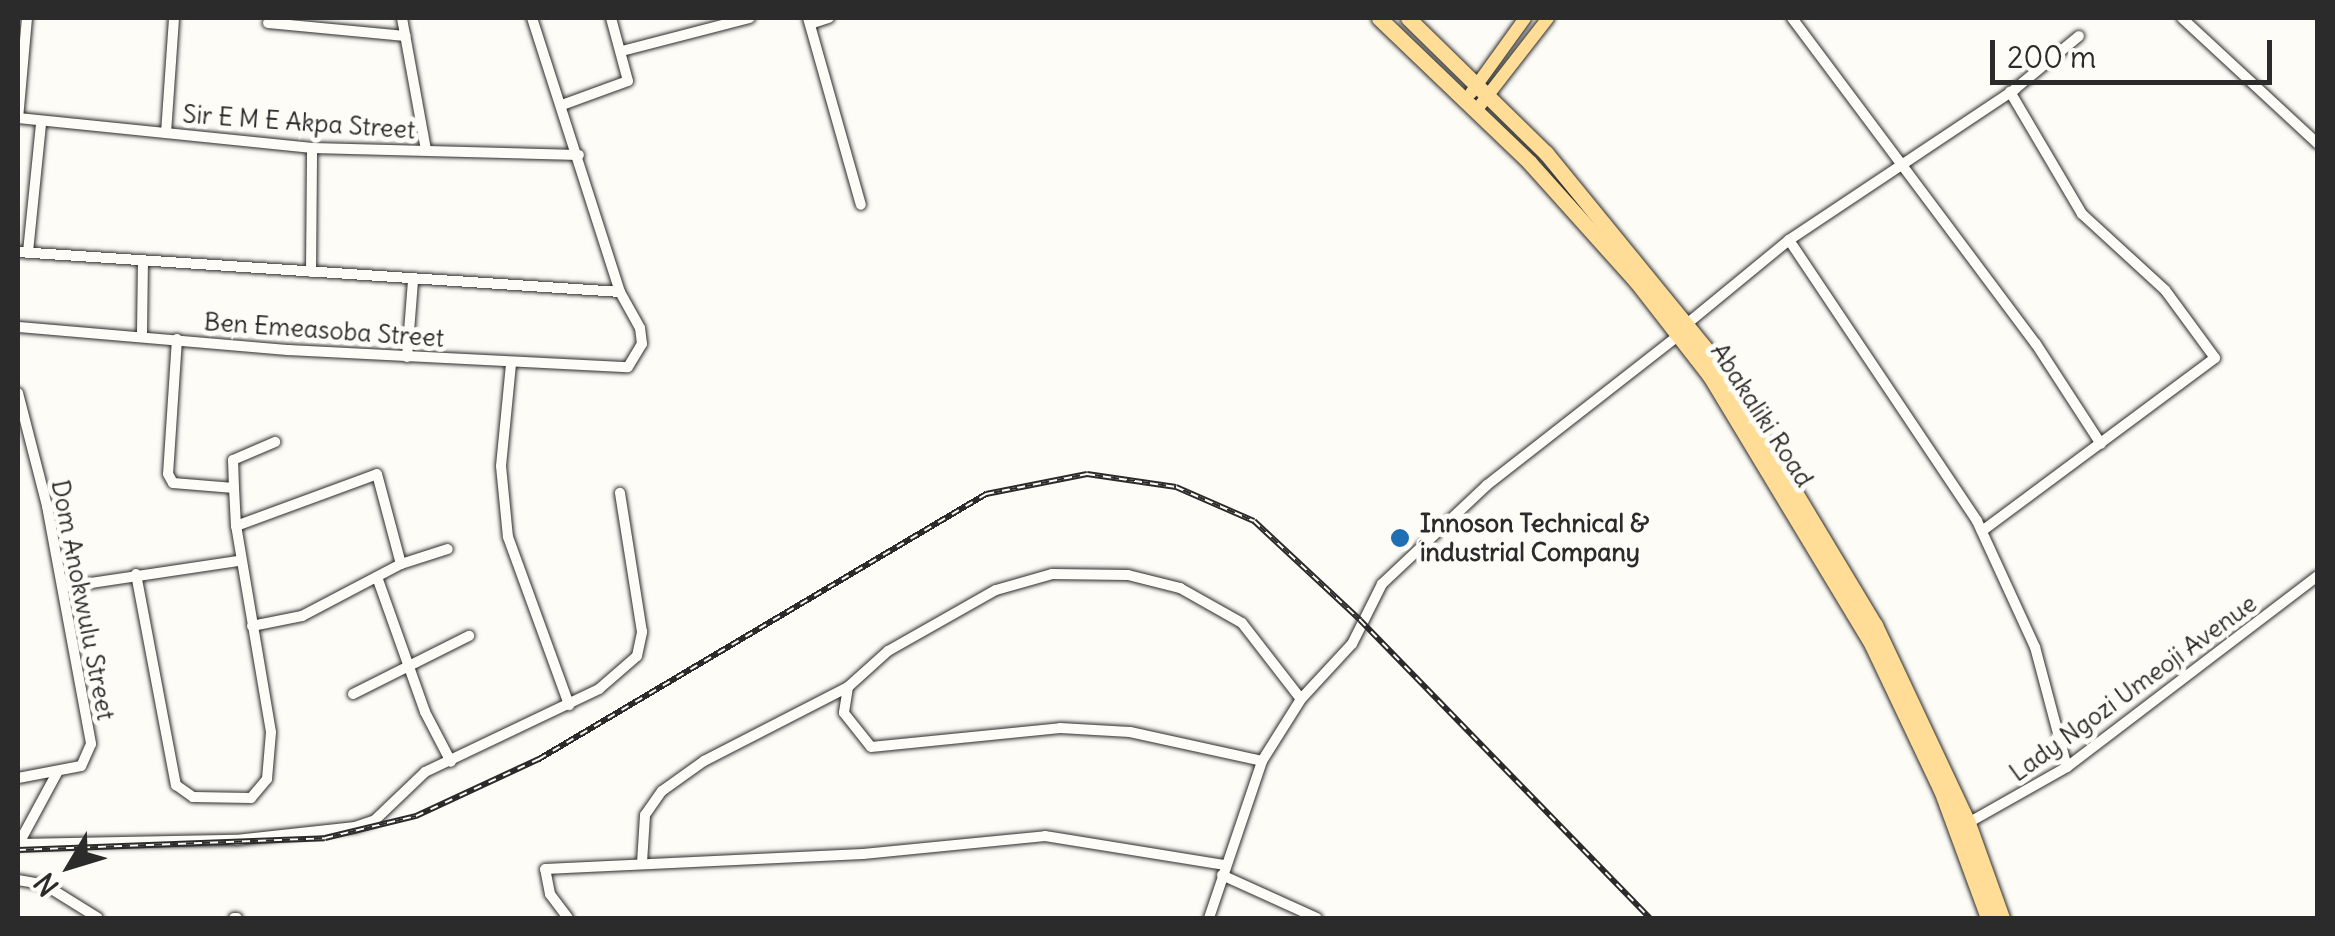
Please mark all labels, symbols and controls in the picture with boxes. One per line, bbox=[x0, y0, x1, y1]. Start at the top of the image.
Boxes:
scale bar bbox=[1995, 20, 2278, 82]
text: 200 m bbox=[2007, 38, 2096, 76]
street label: Sir E M E Akpa Street bbox=[182, 99, 416, 145]
street label: Ben Emeasoba Street bbox=[203, 307, 445, 353]
street label: Abakaliki Road bbox=[1704, 338, 1820, 492]
street label: Dom Anokwulu Street bbox=[45, 477, 121, 723]
place label: Innoson Technical & industrial Company bbox=[1420, 509, 1649, 568]
marker: Innoson Technical & industrial Company bbox=[1389, 527, 1411, 549]
street label: Lady Ngozi Umeoji Avenue bbox=[2004, 588, 2262, 788]
north arrow bbox=[20, 816, 120, 916]
text: N bbox=[26, 866, 67, 903]

